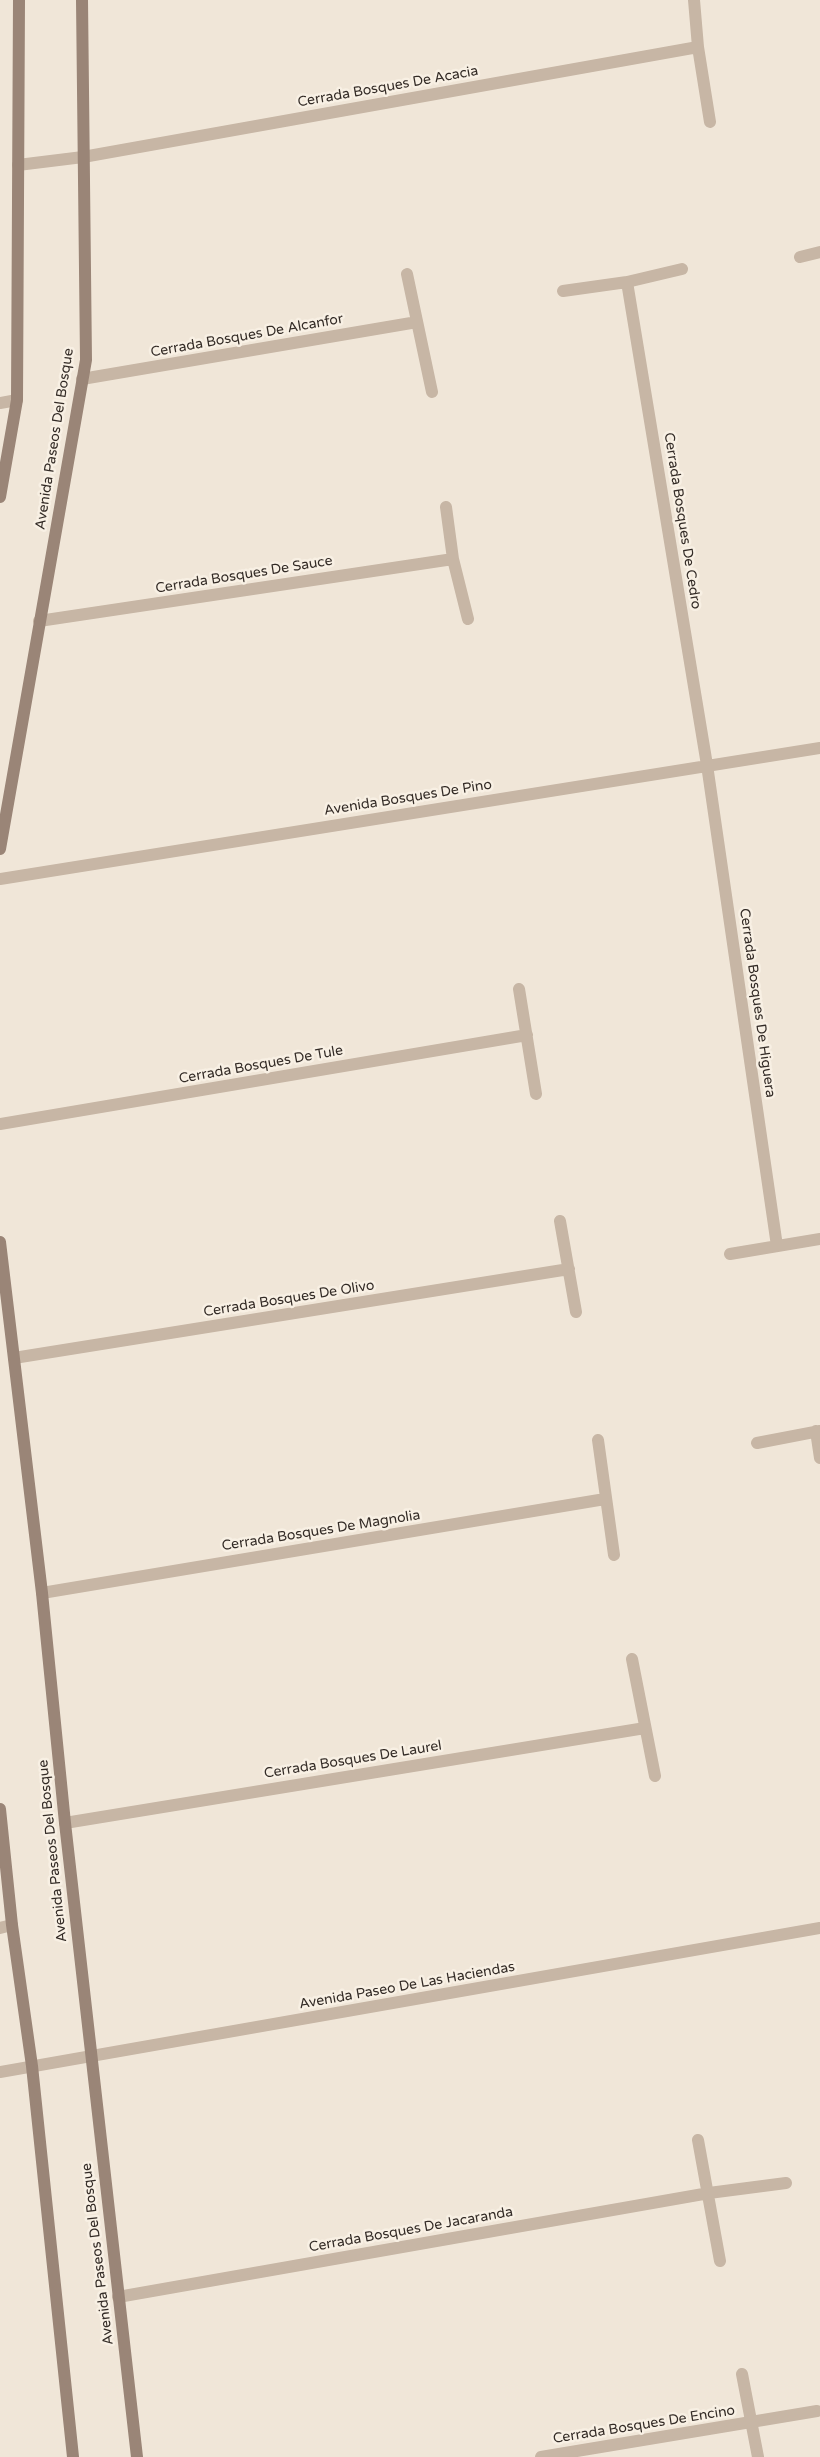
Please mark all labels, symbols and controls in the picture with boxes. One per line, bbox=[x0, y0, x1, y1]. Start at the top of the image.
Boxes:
street label: Cerrada Bosques De Acacia bbox=[296, 63, 480, 111]
street label: Cerrada Bosques De Alcanfor bbox=[150, 311, 344, 361]
street label: Avenida Paseos Del Bosque bbox=[32, 347, 78, 531]
street label: Cerrada Bosques De Cedro bbox=[660, 431, 704, 611]
street label: Cerrada Bosques De Sauce bbox=[154, 553, 334, 597]
street label: Avenida Bosques De Pino bbox=[323, 776, 493, 820]
street label: Cerrada Bosques De Higuera bbox=[735, 907, 779, 1099]
street label: Cerrada Bosques De Tule bbox=[178, 1042, 344, 1088]
street label: Cerrada Bosques De Olivo bbox=[202, 1277, 376, 1321]
street label: Cerrada Bosques De Magnolia bbox=[221, 1507, 421, 1555]
street label: Cerrada Bosques De Laurel bbox=[263, 1738, 443, 1782]
street label: Avenida Paseos Del Bosque bbox=[35, 1759, 71, 1943]
street label: Avenida Paseo De Las Haciendas bbox=[298, 1959, 516, 2013]
street label: Avenida Paseos Del Bosque bbox=[78, 2162, 118, 2346]
street label: Cerrada Bosques De Jacaranda bbox=[308, 2204, 514, 2256]
street label: Cerrada Bosques De Encino bbox=[552, 2402, 736, 2448]

